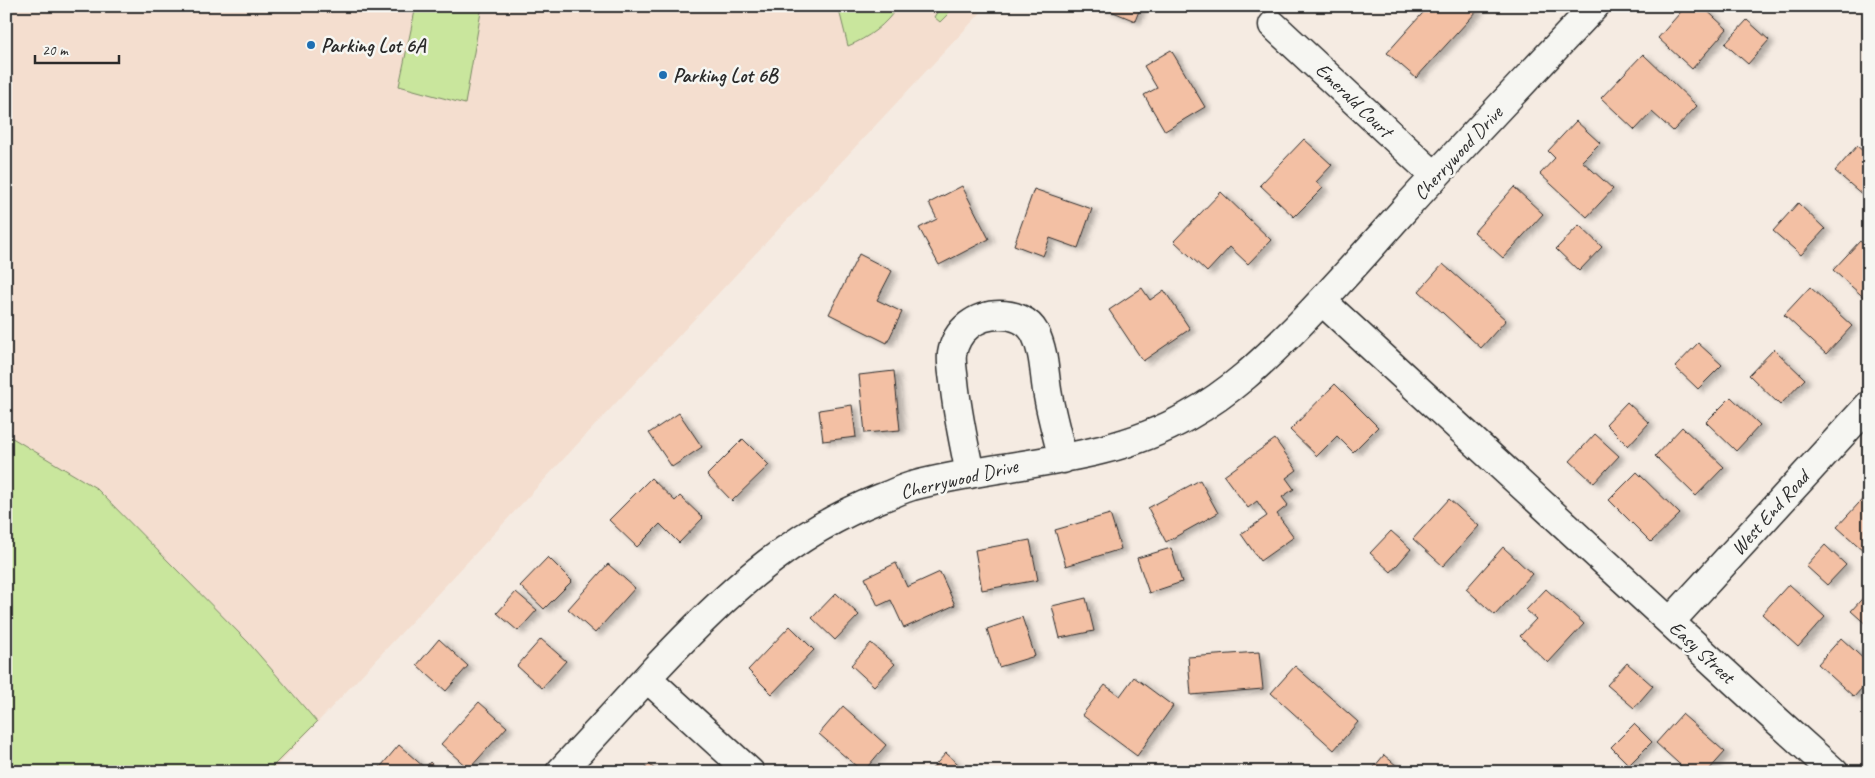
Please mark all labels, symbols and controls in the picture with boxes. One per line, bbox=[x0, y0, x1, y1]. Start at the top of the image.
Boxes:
scale bar bbox=[35, 32, 119, 64]
place label: Parking Lot 6A bbox=[321, 33, 427, 58]
marker: Parking Lot 6A bbox=[305, 39, 317, 51]
text: 20 m bbox=[42, 41, 69, 60]
street label: Emerald Court bbox=[1310, 57, 1400, 145]
place label: Parking Lot 6B bbox=[673, 63, 779, 88]
marker: Parking Lot 6B bbox=[657, 69, 669, 81]
street label: Cherrywood Drive bbox=[1408, 100, 1509, 205]
street label: Cherrywood Drive bbox=[898, 453, 1021, 505]
street label: West End Road bbox=[1726, 463, 1817, 560]
street label: Easy Street bbox=[1664, 615, 1742, 690]

